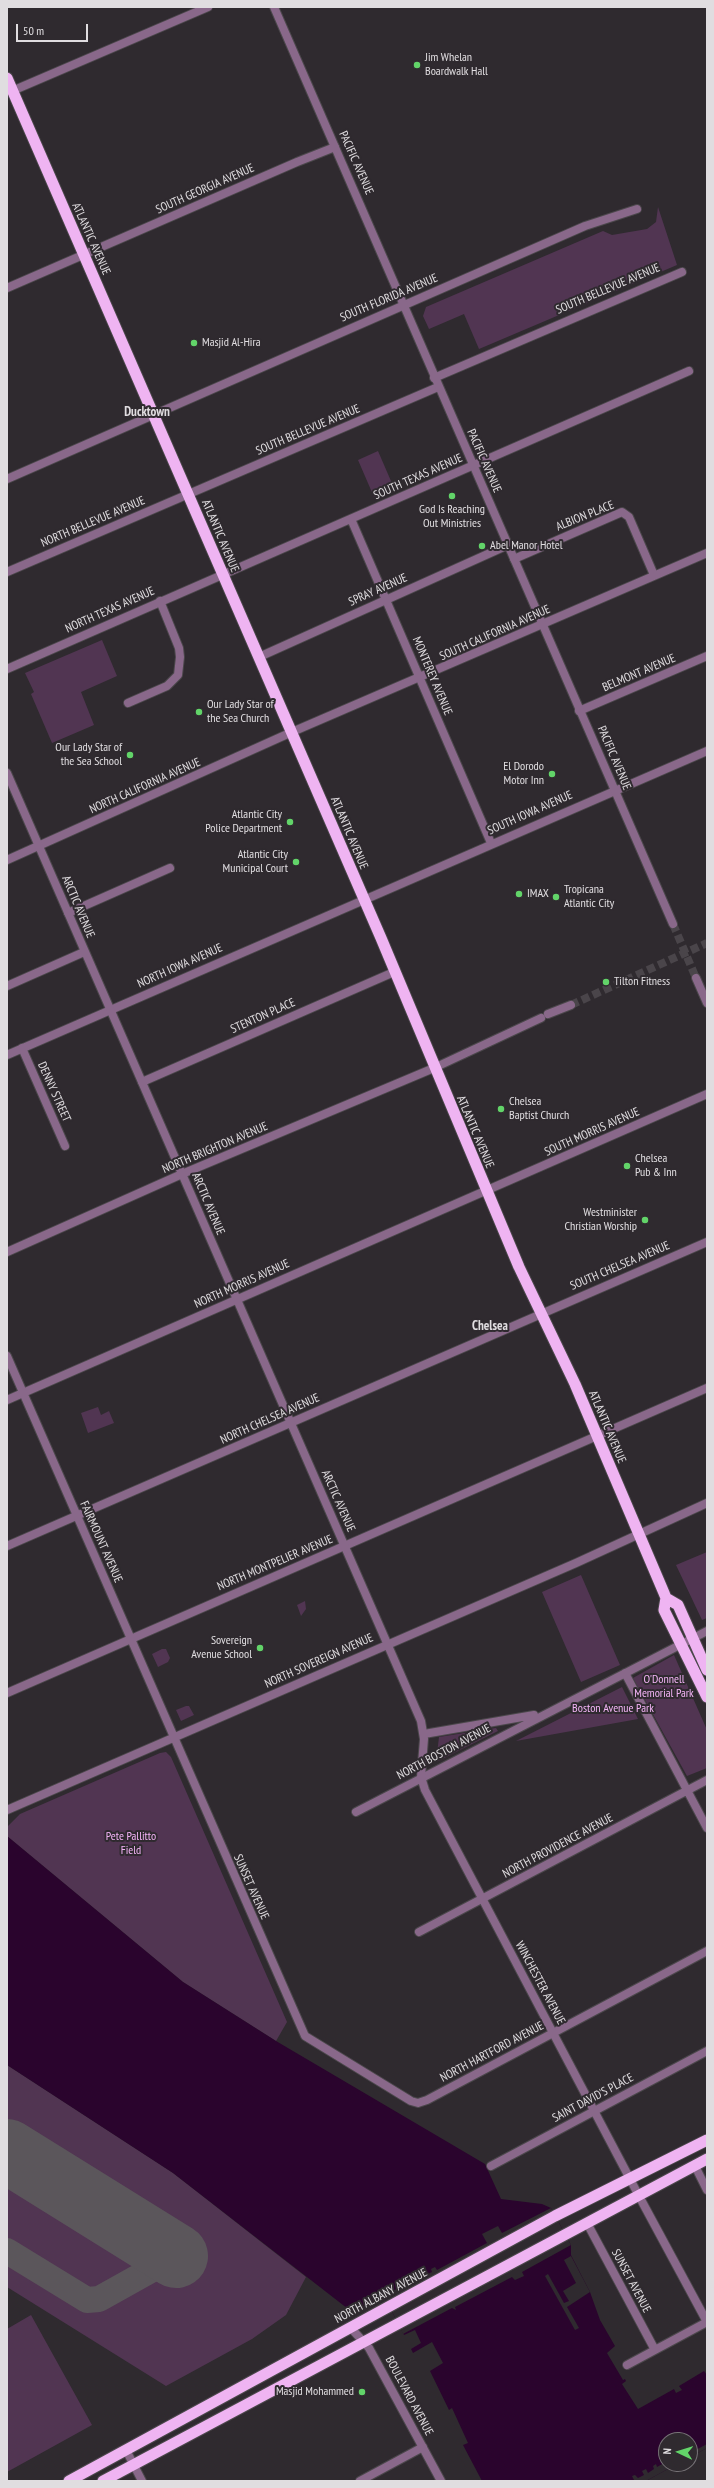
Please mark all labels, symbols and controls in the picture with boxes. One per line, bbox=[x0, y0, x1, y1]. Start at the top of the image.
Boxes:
scale bar bbox=[18, 16, 90, 42]
text: 50 m bbox=[23, 23, 44, 38]
place label: Jim Whelan Boardwalk Hall bbox=[425, 51, 488, 79]
marker: Jim Whelan Boardwalk Hall bbox=[412, 60, 422, 70]
street label: PACIFIC AVENUE bbox=[336, 129, 376, 197]
street label: SOUTH GEORGIA AVENUE bbox=[154, 161, 256, 217]
street label: ATLANTIC AVENUE bbox=[69, 201, 113, 277]
street label: SOUTH BELLEVUE AVENUE bbox=[554, 261, 662, 317]
street label: SOUTH FLORIDA AVENUE bbox=[338, 271, 440, 325]
place label: Masjid Al-Hira bbox=[202, 336, 261, 350]
marker: Masjid Al-Hira bbox=[189, 338, 199, 348]
street label: SOUTH BELLEVUE AVENUE bbox=[254, 402, 362, 458]
district label: Ducktown bbox=[124, 404, 170, 420]
street label: PACIFIC AVENUE bbox=[464, 427, 504, 495]
street label: SOUTH TEXAS AVENUE bbox=[371, 451, 465, 503]
marker: God Is Reaching Out Ministries bbox=[447, 491, 457, 501]
street label: NORTH BELLEVUE AVENUE bbox=[39, 494, 147, 550]
street label: ATLANTIC AVENUE bbox=[198, 498, 242, 574]
street label: ALBION PLACE bbox=[554, 498, 616, 534]
place label: God Is Reaching Out Ministries bbox=[419, 503, 485, 531]
place label: Abel Manor Hotel bbox=[490, 539, 562, 553]
marker: Abel Manor Hotel bbox=[477, 541, 487, 551]
street label: SPRAY AVENUE bbox=[346, 571, 410, 609]
street label: NORTH TEXAS AVENUE bbox=[63, 584, 157, 636]
street label: SOUTH CALIFORNIA AVENUE bbox=[437, 602, 553, 664]
street label: MONTEREY AVENUE bbox=[409, 635, 455, 717]
street label: BELMONT AVENUE bbox=[600, 651, 678, 695]
place label: Our Lady Star of the Sea Church bbox=[207, 698, 274, 726]
marker: Our Lady Star of the Sea Church bbox=[194, 707, 204, 717]
street label: PACIFIC AVENUE bbox=[594, 724, 634, 792]
place label: Our Lady Star of the Sea School bbox=[55, 741, 122, 769]
marker: Our Lady Star of the Sea School bbox=[125, 750, 135, 760]
street label: NORTH CALIFORNIA AVENUE bbox=[87, 755, 203, 817]
place label: El Dorodo Motor Inn bbox=[503, 760, 544, 788]
marker: El Dorodo Motor Inn bbox=[547, 769, 557, 779]
street label: SOUTH IOWA AVENUE bbox=[485, 788, 575, 838]
street label: ATLANTIC AVENUE bbox=[327, 795, 371, 871]
place label: Atlantic City Police Department bbox=[205, 808, 282, 836]
marker: Atlantic City Police Department bbox=[285, 817, 295, 827]
place label: Atlantic City Municipal Court bbox=[223, 848, 288, 876]
marker: Atlantic City Municipal Court bbox=[291, 857, 301, 867]
street label: ARCTIC AVENUE bbox=[58, 874, 98, 940]
place label: Tropicana Atlantic City bbox=[564, 883, 614, 911]
place label: IMAX bbox=[527, 887, 549, 901]
marker: IMAX bbox=[514, 889, 524, 899]
marker: Tropicana Atlantic City bbox=[551, 892, 561, 902]
street label: NORTH IOWA AVENUE bbox=[135, 941, 225, 991]
place label: Tilton Fitness bbox=[614, 975, 670, 989]
marker: Tilton Fitness bbox=[601, 977, 611, 987]
street label: STENTON PLACE bbox=[228, 995, 298, 1037]
street label: DENNY STREET bbox=[34, 1060, 74, 1124]
street label: ATLANTIC AVENUE bbox=[453, 1094, 497, 1170]
place label: Chelsea Baptist Church bbox=[509, 1095, 569, 1123]
marker: Chelsea Baptist Church bbox=[496, 1104, 506, 1114]
street label: SOUTH MORRIS AVENUE bbox=[542, 1105, 642, 1159]
street label: NORTH BRIGHTON AVENUE bbox=[160, 1119, 270, 1177]
place label: Chelsea Pub & Inn bbox=[635, 1152, 677, 1180]
marker: Chelsea Pub & Inn bbox=[622, 1161, 632, 1171]
street label: ARCTIC AVENUE bbox=[188, 1171, 228, 1237]
place label: Westminister Christian Worship bbox=[564, 1206, 637, 1234]
marker: Westminister Christian Worship bbox=[640, 1215, 650, 1225]
street label: SOUTH CHELSEA AVENUE bbox=[568, 1239, 672, 1293]
street label: NORTH MORRIS AVENUE bbox=[192, 1257, 292, 1311]
district label: Chelsea bbox=[472, 1318, 508, 1334]
street label: ATLANTIC AVENUE bbox=[585, 1389, 629, 1465]
street label: NORTH CHELSEA AVENUE bbox=[218, 1391, 322, 1447]
street label: ARCTIC AVENUE bbox=[318, 1468, 358, 1534]
street label: FAIRMOUNT AVENUE bbox=[77, 1499, 125, 1585]
street label: NORTH MONTPELIER AVENUE bbox=[215, 1532, 335, 1594]
street label: NORTH SOVEREIGN AVENUE bbox=[263, 1631, 375, 1691]
place label: Sovereign Avenue School bbox=[191, 1634, 252, 1662]
marker: Sovereign Avenue School bbox=[255, 1643, 265, 1653]
park label: O'Donnell Memorial Park bbox=[634, 1673, 694, 1701]
park label: Boston Avenue Park bbox=[572, 1702, 654, 1716]
street label: NORTH BOSTON AVENUE bbox=[395, 1721, 493, 1783]
street label: NORTH PROVIDENCE AVENUE bbox=[500, 1811, 616, 1881]
park label: Pete Pallitto Field bbox=[106, 1830, 156, 1858]
street label: SUNSET AVENUE bbox=[230, 1852, 272, 1922]
street label: WINCHESTER AVENUE bbox=[512, 1939, 568, 2027]
street label: NORTH HARTFORD AVENUE bbox=[438, 2019, 546, 2085]
street label: SAINT DAVID'S PLACE bbox=[550, 2071, 636, 2125]
street label: SUNSET AVENUE bbox=[608, 2247, 654, 2315]
street label: NORTH ALBANY AVENUE bbox=[332, 2266, 430, 2326]
street label: BOULEVARD AVENUE bbox=[382, 2354, 436, 2438]
place label: Masjid Mohammed bbox=[276, 2385, 354, 2399]
marker: Masjid Mohammed bbox=[357, 2387, 367, 2397]
north arrow bbox=[658, 2432, 698, 2472]
text: N bbox=[660, 2448, 674, 2455]

